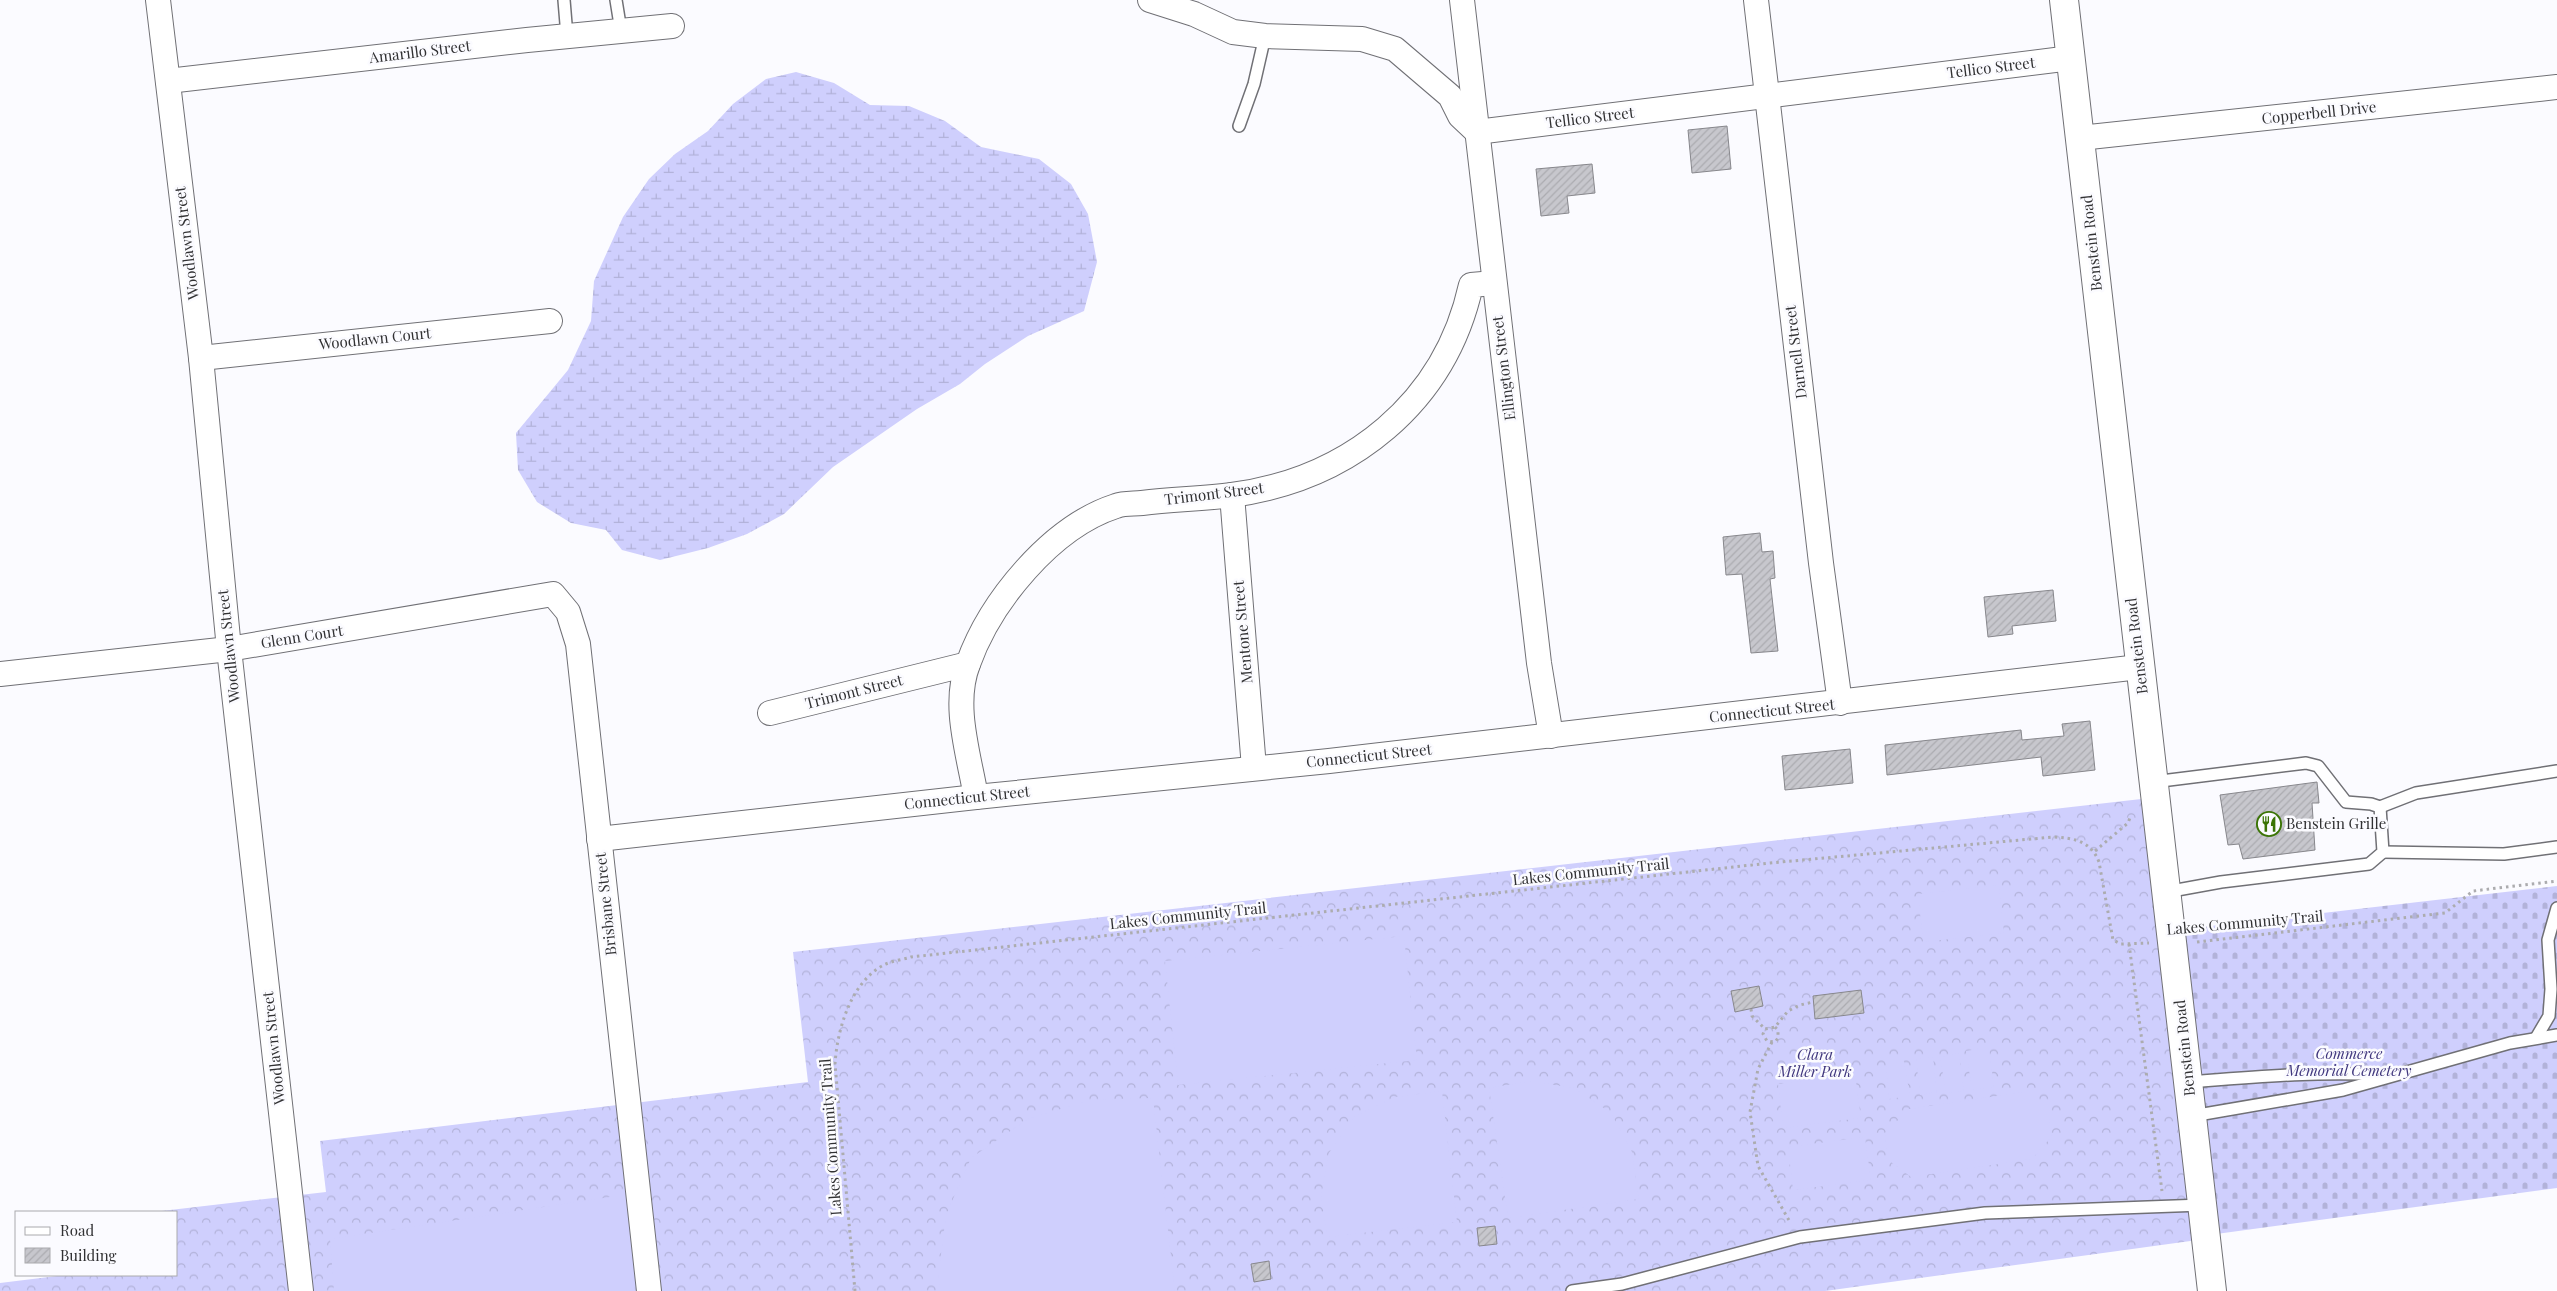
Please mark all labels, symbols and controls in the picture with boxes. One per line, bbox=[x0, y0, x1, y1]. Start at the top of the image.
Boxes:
street label: Amarillo Street bbox=[367, 35, 472, 67]
street label: Tellico Street bbox=[1946, 52, 2037, 82]
street label: Copperbell Drive bbox=[2261, 96, 2377, 128]
street label: Tellico Street bbox=[1545, 102, 1636, 132]
street label: Woodlawn Street bbox=[169, 185, 203, 302]
street label: Benstein Road bbox=[2076, 194, 2106, 292]
street label: Darnell Street bbox=[1779, 304, 1811, 400]
street label: Ellington Street bbox=[1487, 314, 1519, 422]
street label: Woodlawn Court bbox=[317, 322, 433, 354]
street label: Trimont Street bbox=[1163, 477, 1265, 509]
street label: Mentone Street bbox=[1227, 579, 1256, 684]
street label: Woodlawn Street bbox=[212, 588, 244, 705]
street label: Benstein Road bbox=[2120, 597, 2152, 695]
street label: Glenn Court bbox=[259, 620, 345, 652]
street label: Trimont Street bbox=[803, 669, 905, 713]
street label: Connecticut Street bbox=[1708, 693, 1836, 727]
street label: Connecticut Street bbox=[1305, 738, 1433, 772]
street label: Connecticut Street bbox=[903, 780, 1031, 814]
restaurant icon: Benstein Grille bbox=[2256, 811, 2282, 837]
place label: Benstein Grille bbox=[2286, 813, 2386, 833]
street label: Brisbane Street bbox=[590, 851, 620, 957]
street label: Lakes Community Trail bbox=[1512, 853, 1670, 889]
street label: Lakes Community Trail bbox=[1109, 897, 1267, 933]
street label: Lakes Community Trail bbox=[2166, 905, 2324, 939]
street label: Woodlawn Street bbox=[257, 990, 289, 1107]
street label: Benstein Road bbox=[2169, 999, 2199, 1097]
park label: Commerce Memorial Cemetery bbox=[2286, 1043, 2411, 1080]
park label: Clara Miller Park bbox=[1777, 1044, 1852, 1081]
street label: Lakes Community Trail bbox=[815, 1058, 845, 1216]
legend bbox=[15, 1211, 178, 1276]
text: Road bbox=[60, 1220, 94, 1240]
text: Building bbox=[60, 1245, 117, 1265]

